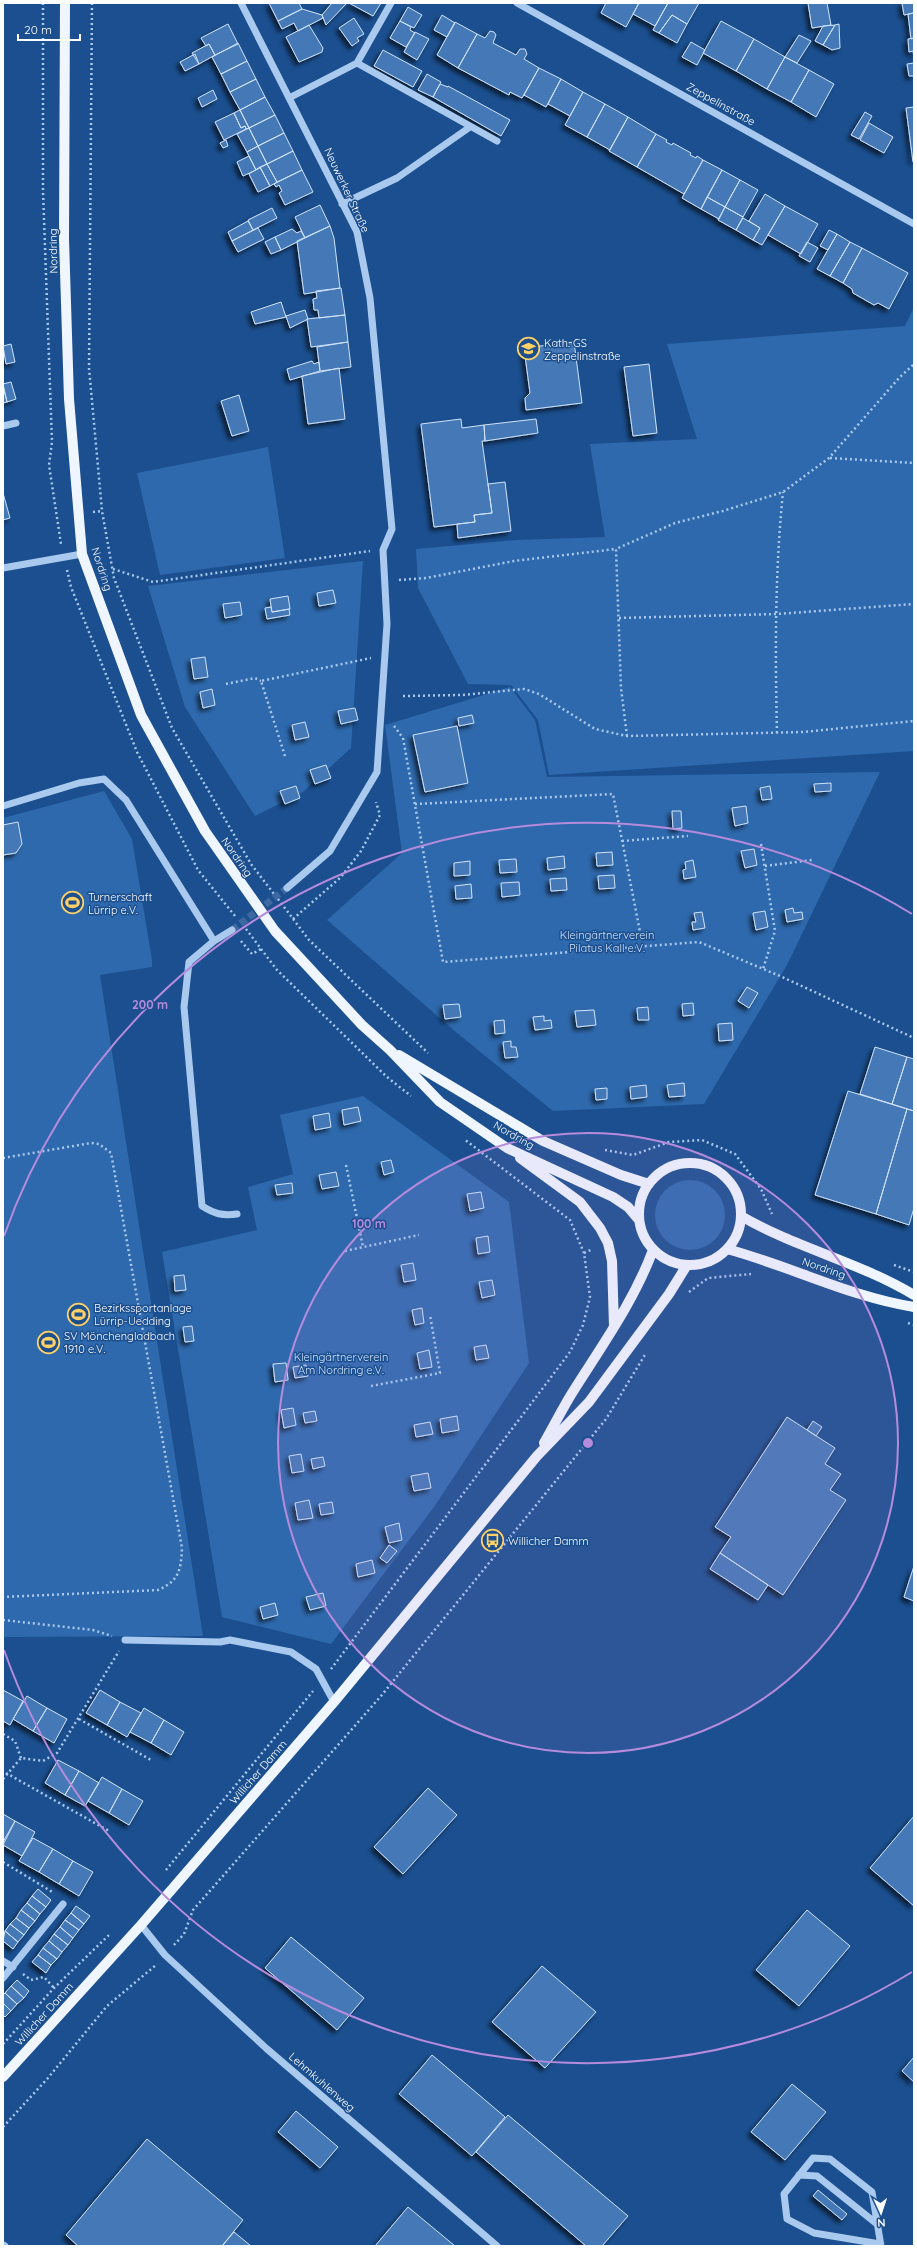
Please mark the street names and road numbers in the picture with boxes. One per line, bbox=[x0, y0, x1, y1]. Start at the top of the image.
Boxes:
street label: Zeppelinstraße bbox=[684, 79, 758, 129]
street label: Neuwerker Straße bbox=[321, 145, 373, 235]
street label: Nordring bbox=[46, 228, 60, 274]
street label: Nordring bbox=[88, 545, 116, 593]
street label: Nordring bbox=[218, 835, 256, 879]
street label: Nordring bbox=[491, 1118, 537, 1152]
street label: Nordring bbox=[800, 1254, 848, 1282]
street label: Willicher Damm bbox=[226, 1737, 290, 1807]
street label: Willicher Damm bbox=[12, 1979, 76, 2049]
street label: Lehmkuhlenweg bbox=[286, 2049, 358, 2115]

